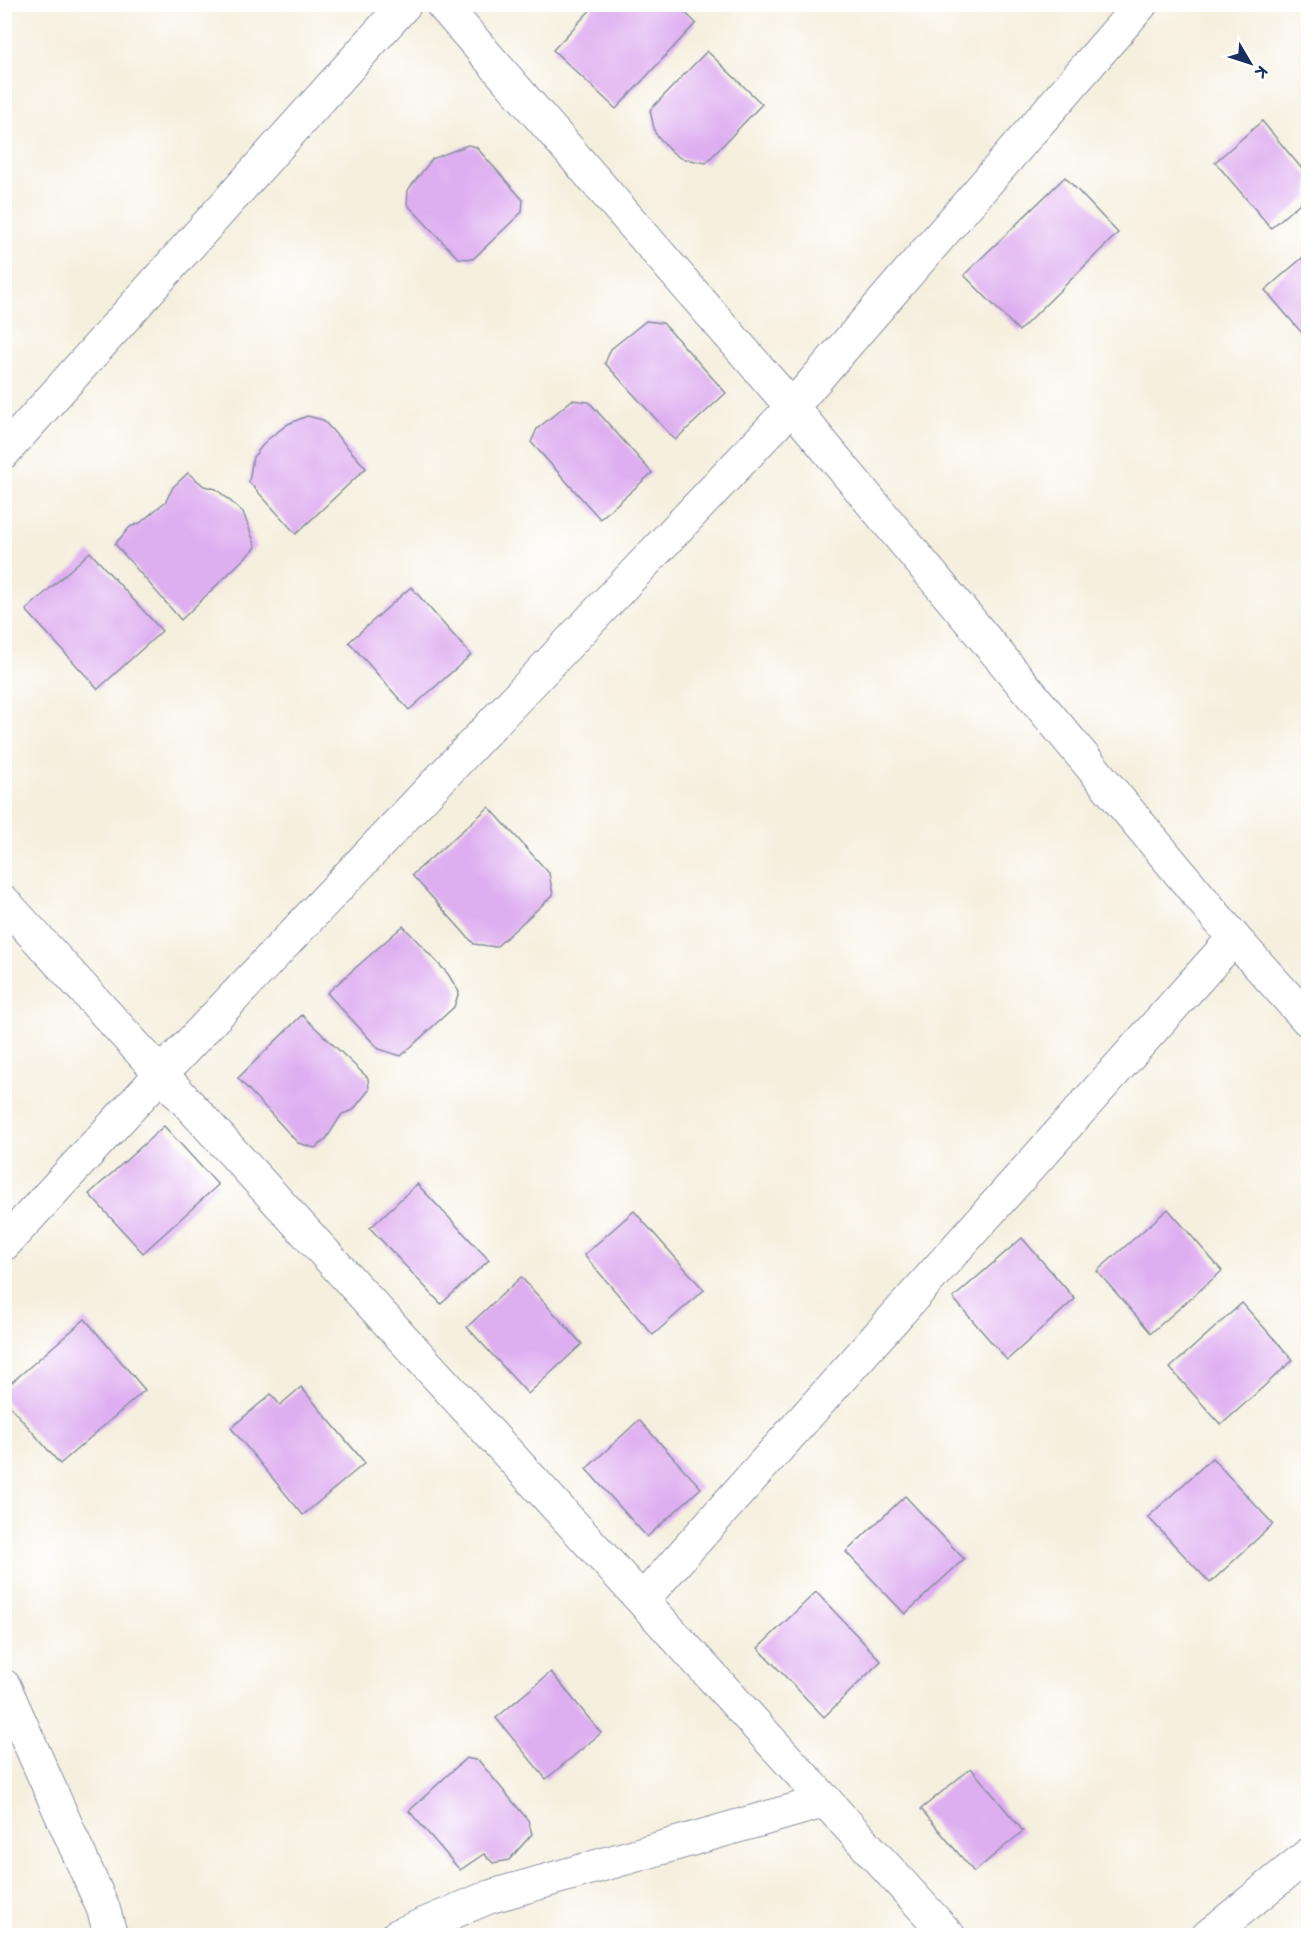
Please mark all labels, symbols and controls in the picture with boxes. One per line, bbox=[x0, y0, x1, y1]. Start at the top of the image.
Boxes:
north arrow bbox=[1220, 33, 1280, 93]
text: K bbox=[1251, 62, 1274, 83]

